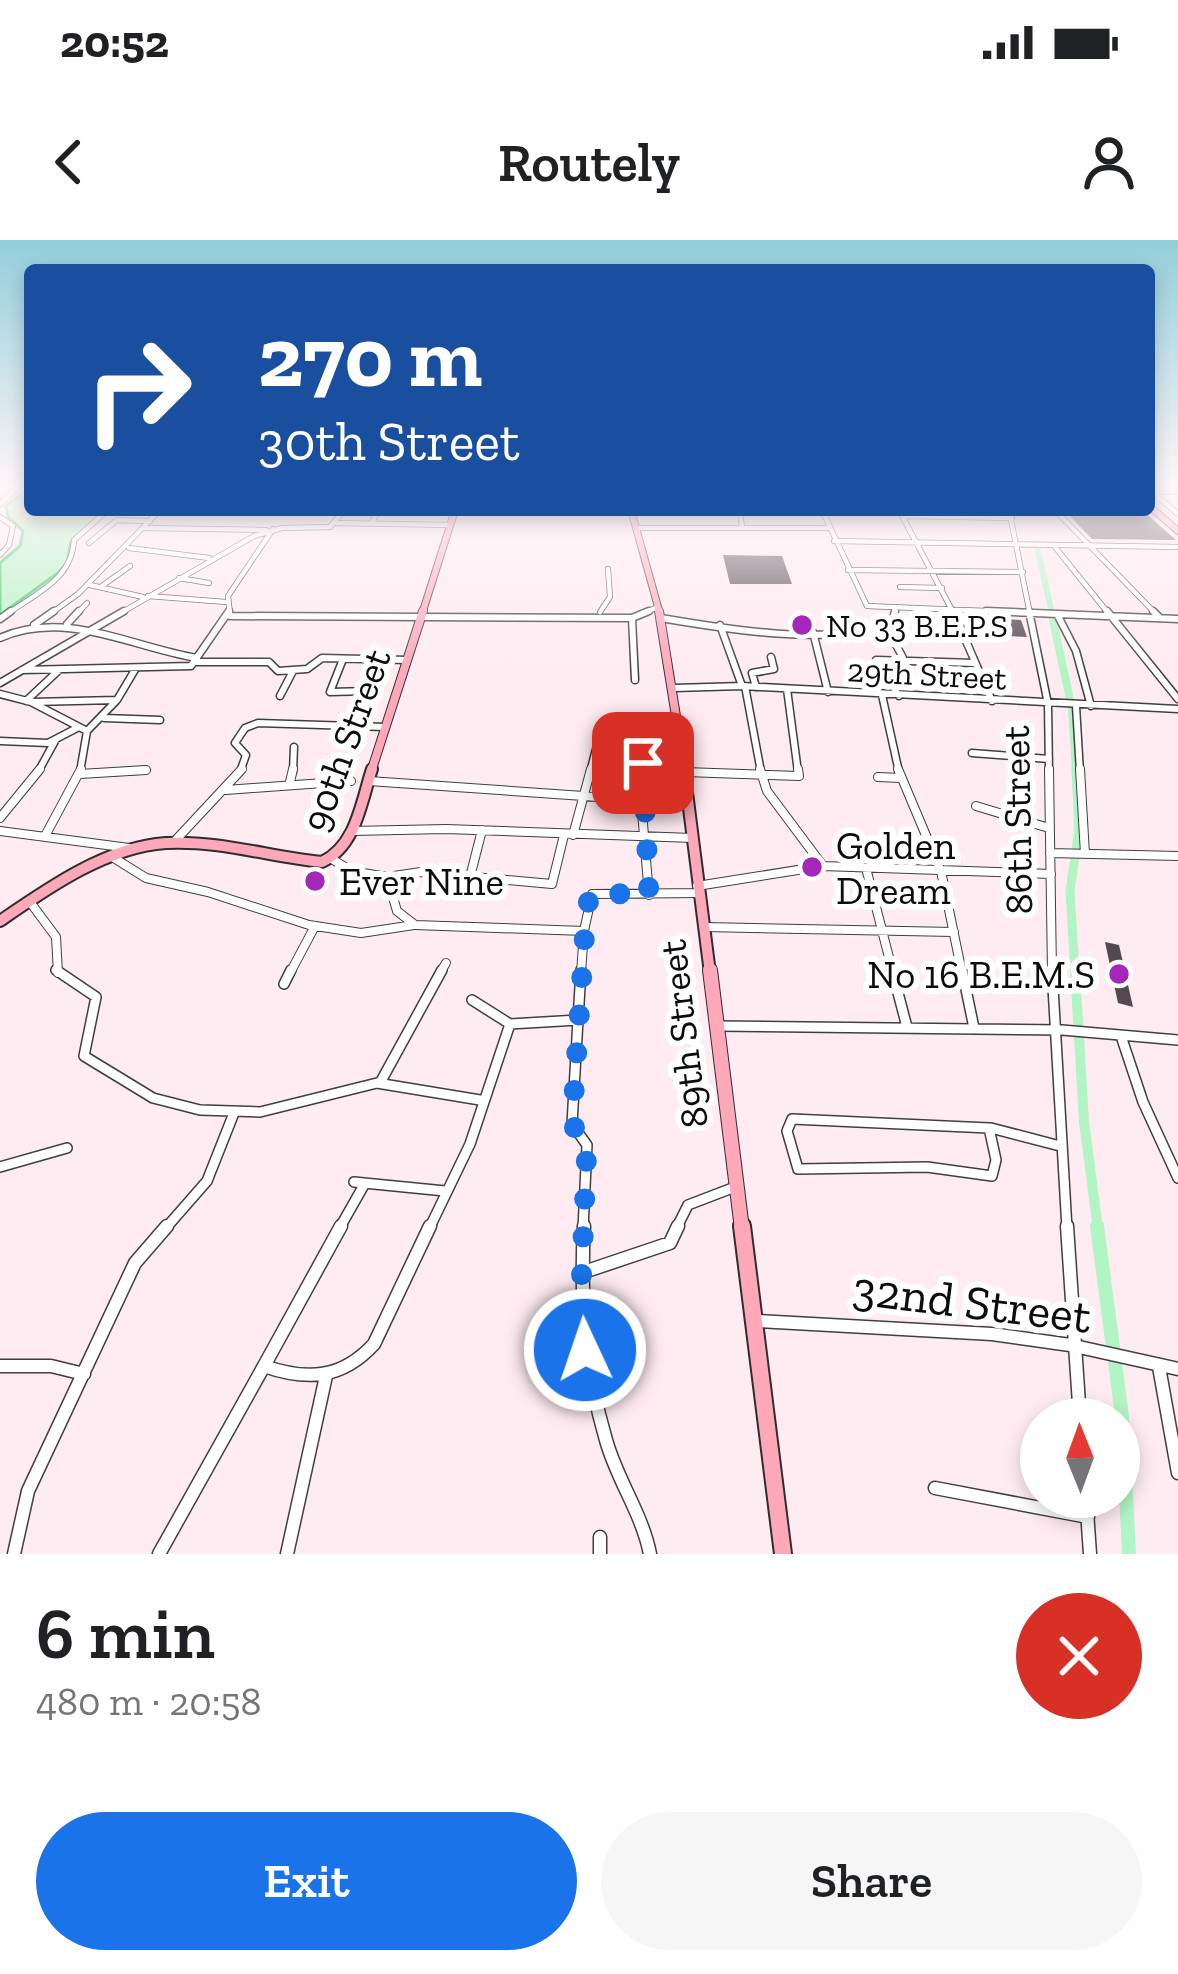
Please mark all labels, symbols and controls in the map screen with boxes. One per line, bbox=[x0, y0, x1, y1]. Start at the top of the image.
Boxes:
text: 20:52 bbox=[60, 15, 169, 69]
icon: back bbox=[36, 129, 102, 195]
icon: person bbox=[1076, 129, 1142, 195]
text: Routely bbox=[498, 130, 680, 195]
text: 270 m bbox=[258, 307, 482, 408]
icon: right bbox=[60, 312, 216, 468]
text: 30th Street bbox=[258, 409, 520, 474]
place label: No 33 B.E.P.S bbox=[826, 606, 1008, 645]
marker: No 33 B.E.P.S bbox=[789, 612, 815, 638]
street label: 90th Street bbox=[291, 642, 401, 838]
street label: 29th Street bbox=[846, 650, 1008, 698]
pin bbox=[592, 712, 694, 814]
street label: 86th Street bbox=[992, 724, 1042, 915]
icon: arrive bbox=[610, 730, 676, 796]
place label: Golden Dream bbox=[836, 822, 955, 914]
marker: Golden Dream bbox=[799, 854, 825, 880]
place label: Ever Nine bbox=[339, 858, 504, 905]
marker: Ever Nine bbox=[302, 868, 328, 894]
street label: 89th Street bbox=[648, 937, 718, 1131]
place label: No 16 B.E.M.S bbox=[867, 951, 1095, 998]
marker: No 16 B.E.M.S bbox=[1106, 961, 1132, 987]
street label: 32nd Street bbox=[850, 1259, 1094, 1345]
position arrow bbox=[522, 1287, 648, 1413]
north arrow bbox=[1020, 1398, 1140, 1518]
map controls bbox=[1020, 1398, 1140, 1518]
text: 6 min bbox=[36, 1590, 215, 1676]
button: close bbox=[1016, 1593, 1142, 1719]
text: 480 m · 20:58 bbox=[36, 1678, 261, 1725]
button: Exit bbox=[36, 1812, 577, 1950]
button: Share bbox=[601, 1812, 1142, 1950]

